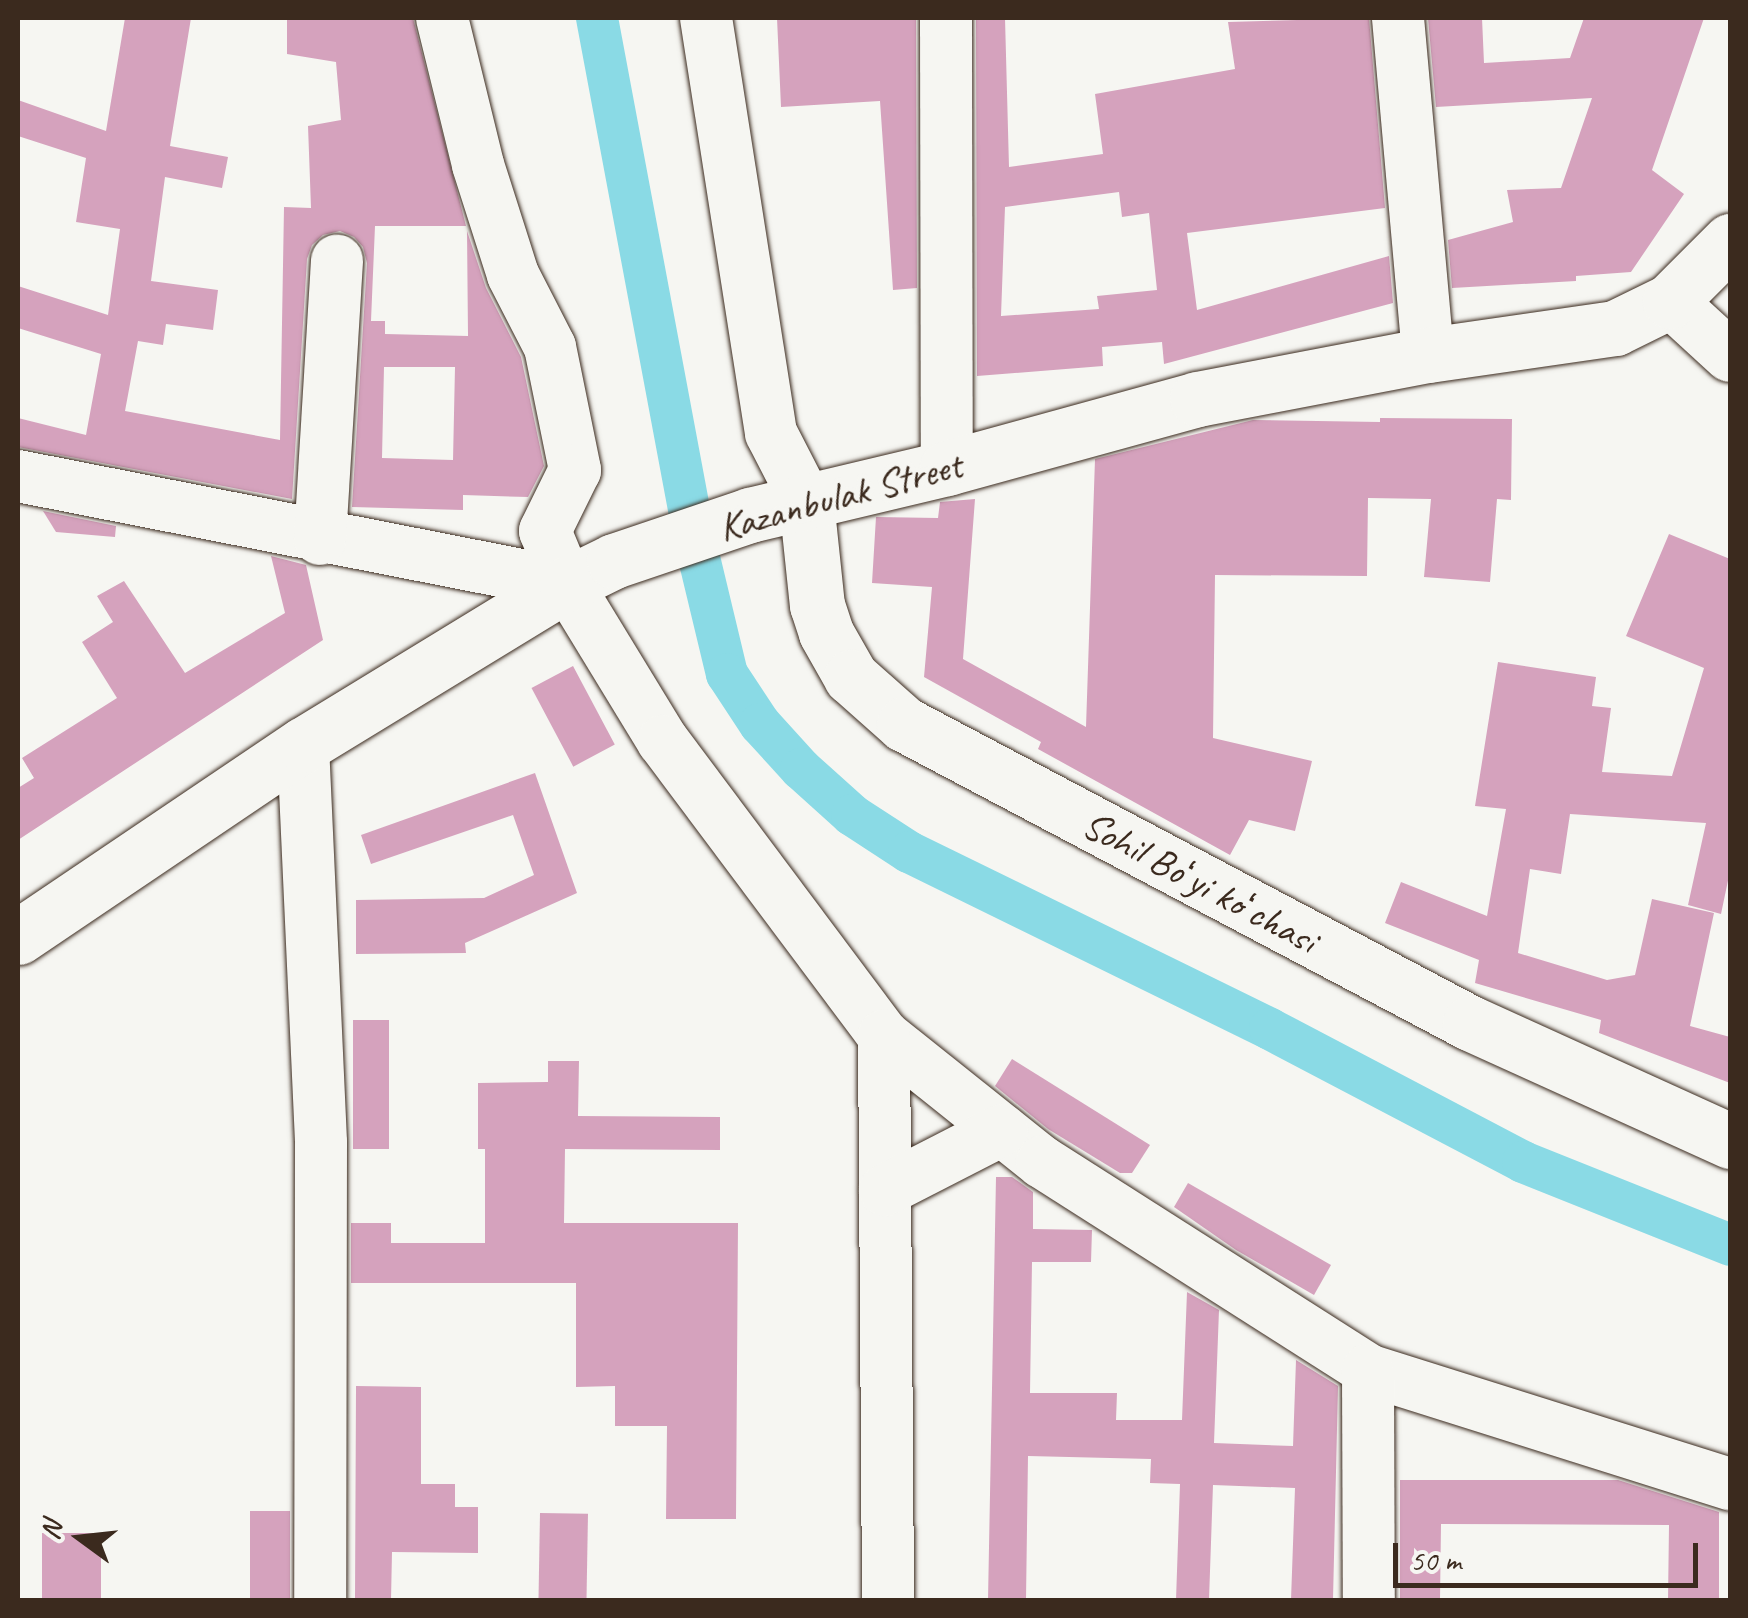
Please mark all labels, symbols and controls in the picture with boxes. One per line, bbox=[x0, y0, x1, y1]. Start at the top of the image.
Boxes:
street label: Kazanbulak Street bbox=[713, 440, 967, 552]
street label: Sohil Boʻyi koʻchasi bbox=[1074, 800, 1326, 964]
north arrow bbox=[30, 1488, 130, 1588]
text: N bbox=[31, 1517, 70, 1543]
scale bar bbox=[1398, 1523, 1703, 1585]
text: 50 m bbox=[1410, 1541, 1461, 1579]

